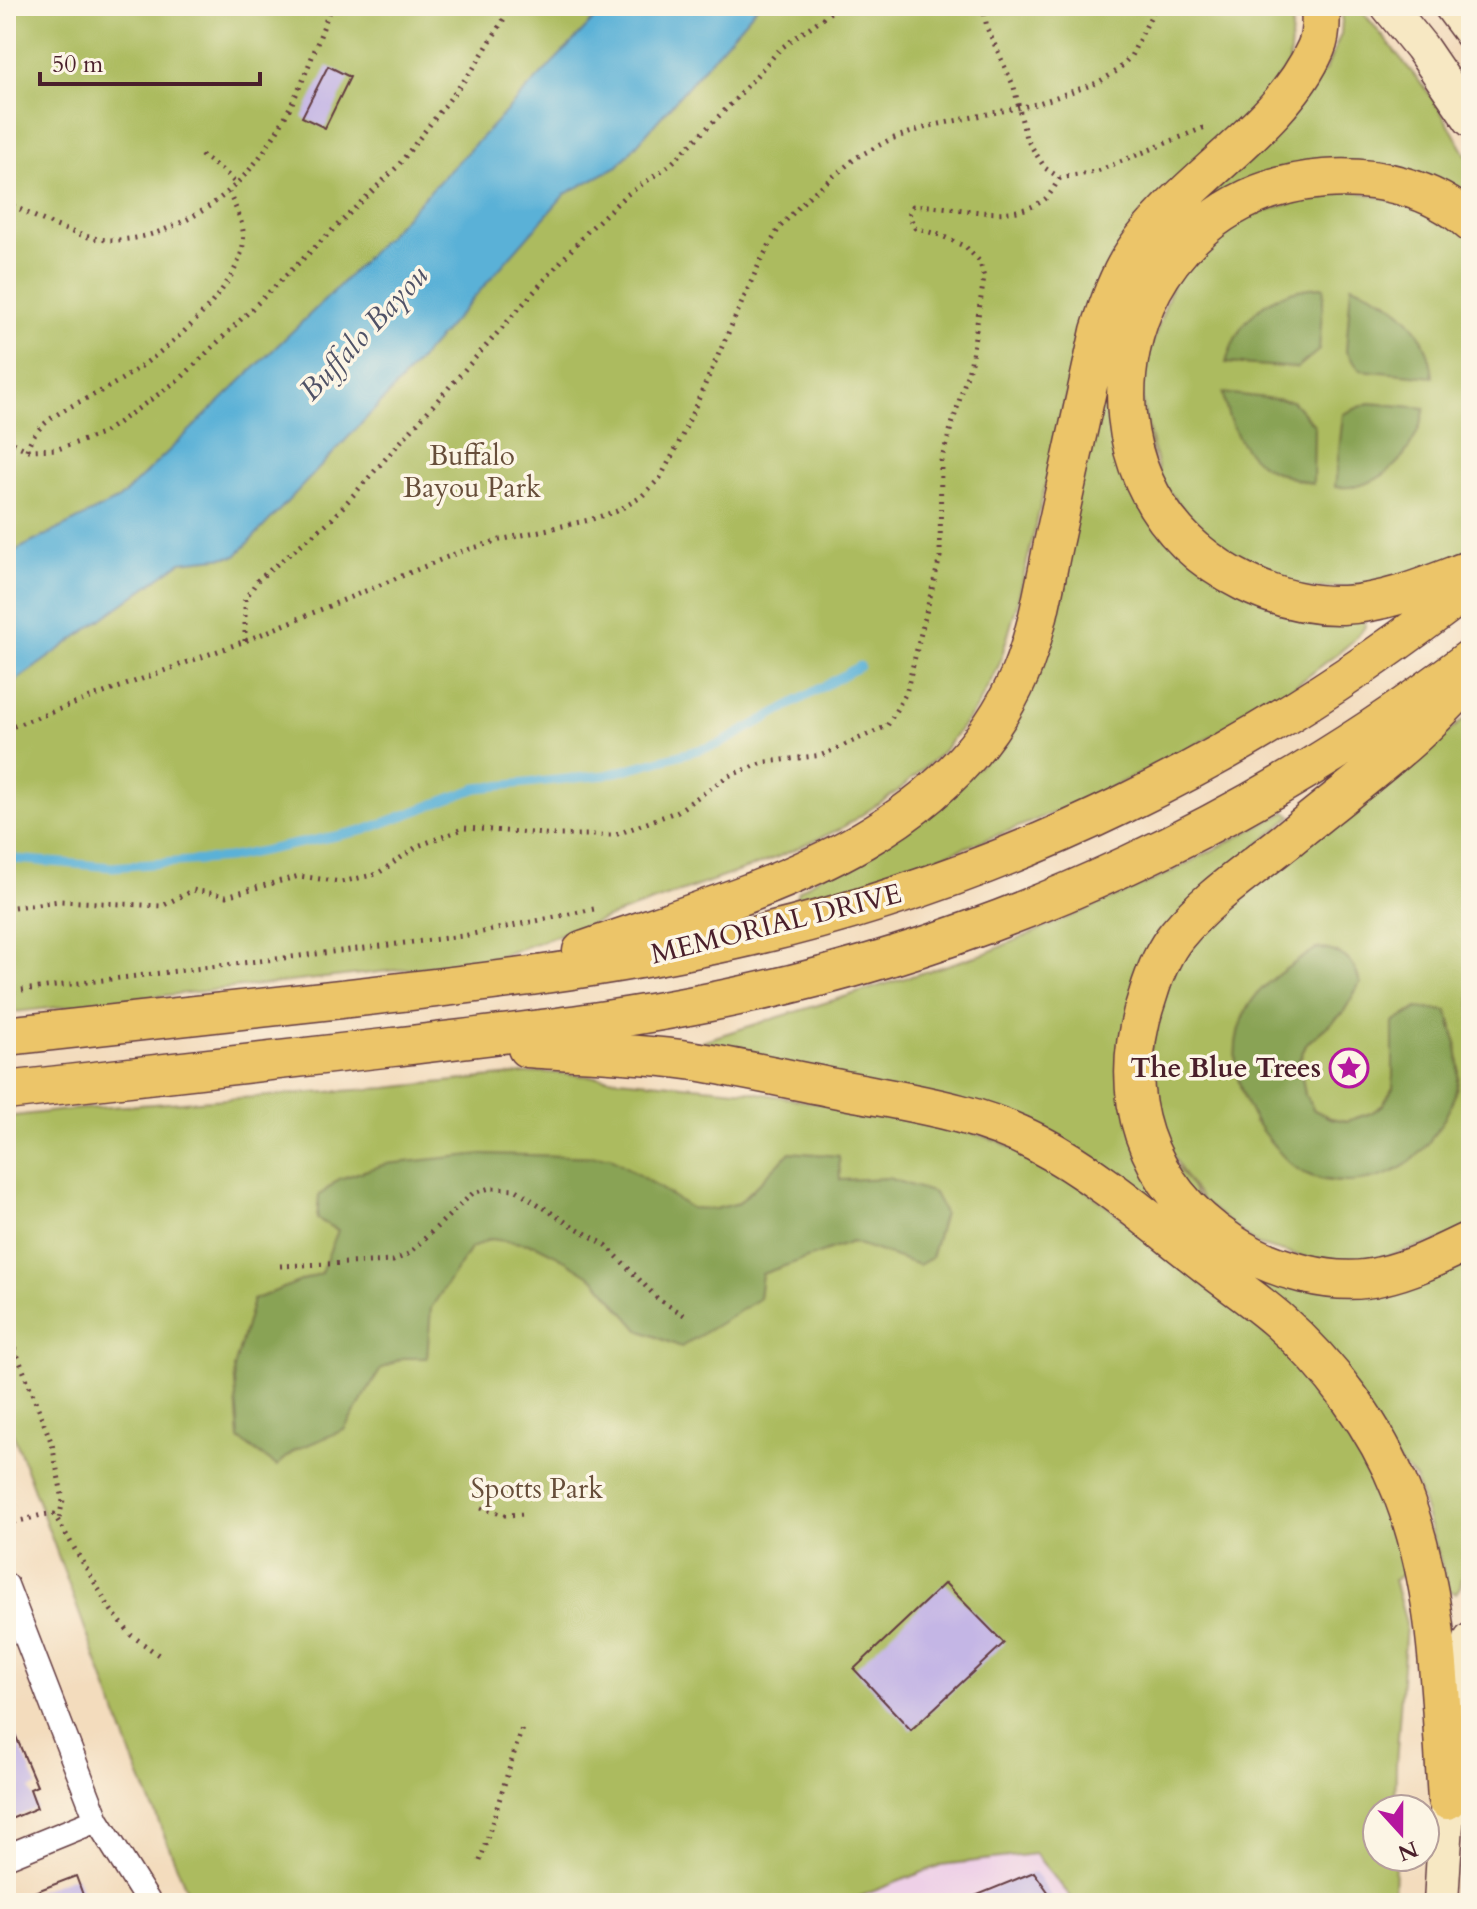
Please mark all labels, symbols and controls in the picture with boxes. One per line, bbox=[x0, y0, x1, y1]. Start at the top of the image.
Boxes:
scale bar bbox=[40, 36, 260, 86]
text: 50 m bbox=[52, 48, 104, 81]
water label: Buffalo Bayou bbox=[290, 256, 438, 410]
park label: Buffalo Bayou Park bbox=[403, 437, 541, 507]
street label: MEMORIAL DRIVE bbox=[647, 874, 905, 974]
place icon: The Blue Trees bbox=[1328, 1047, 1370, 1089]
place label: The Blue Trees bbox=[1130, 1049, 1321, 1087]
park label: Spotts Park bbox=[471, 1470, 603, 1508]
north arrow bbox=[1361, 1793, 1441, 1873]
text: N bbox=[1394, 1833, 1422, 1868]

